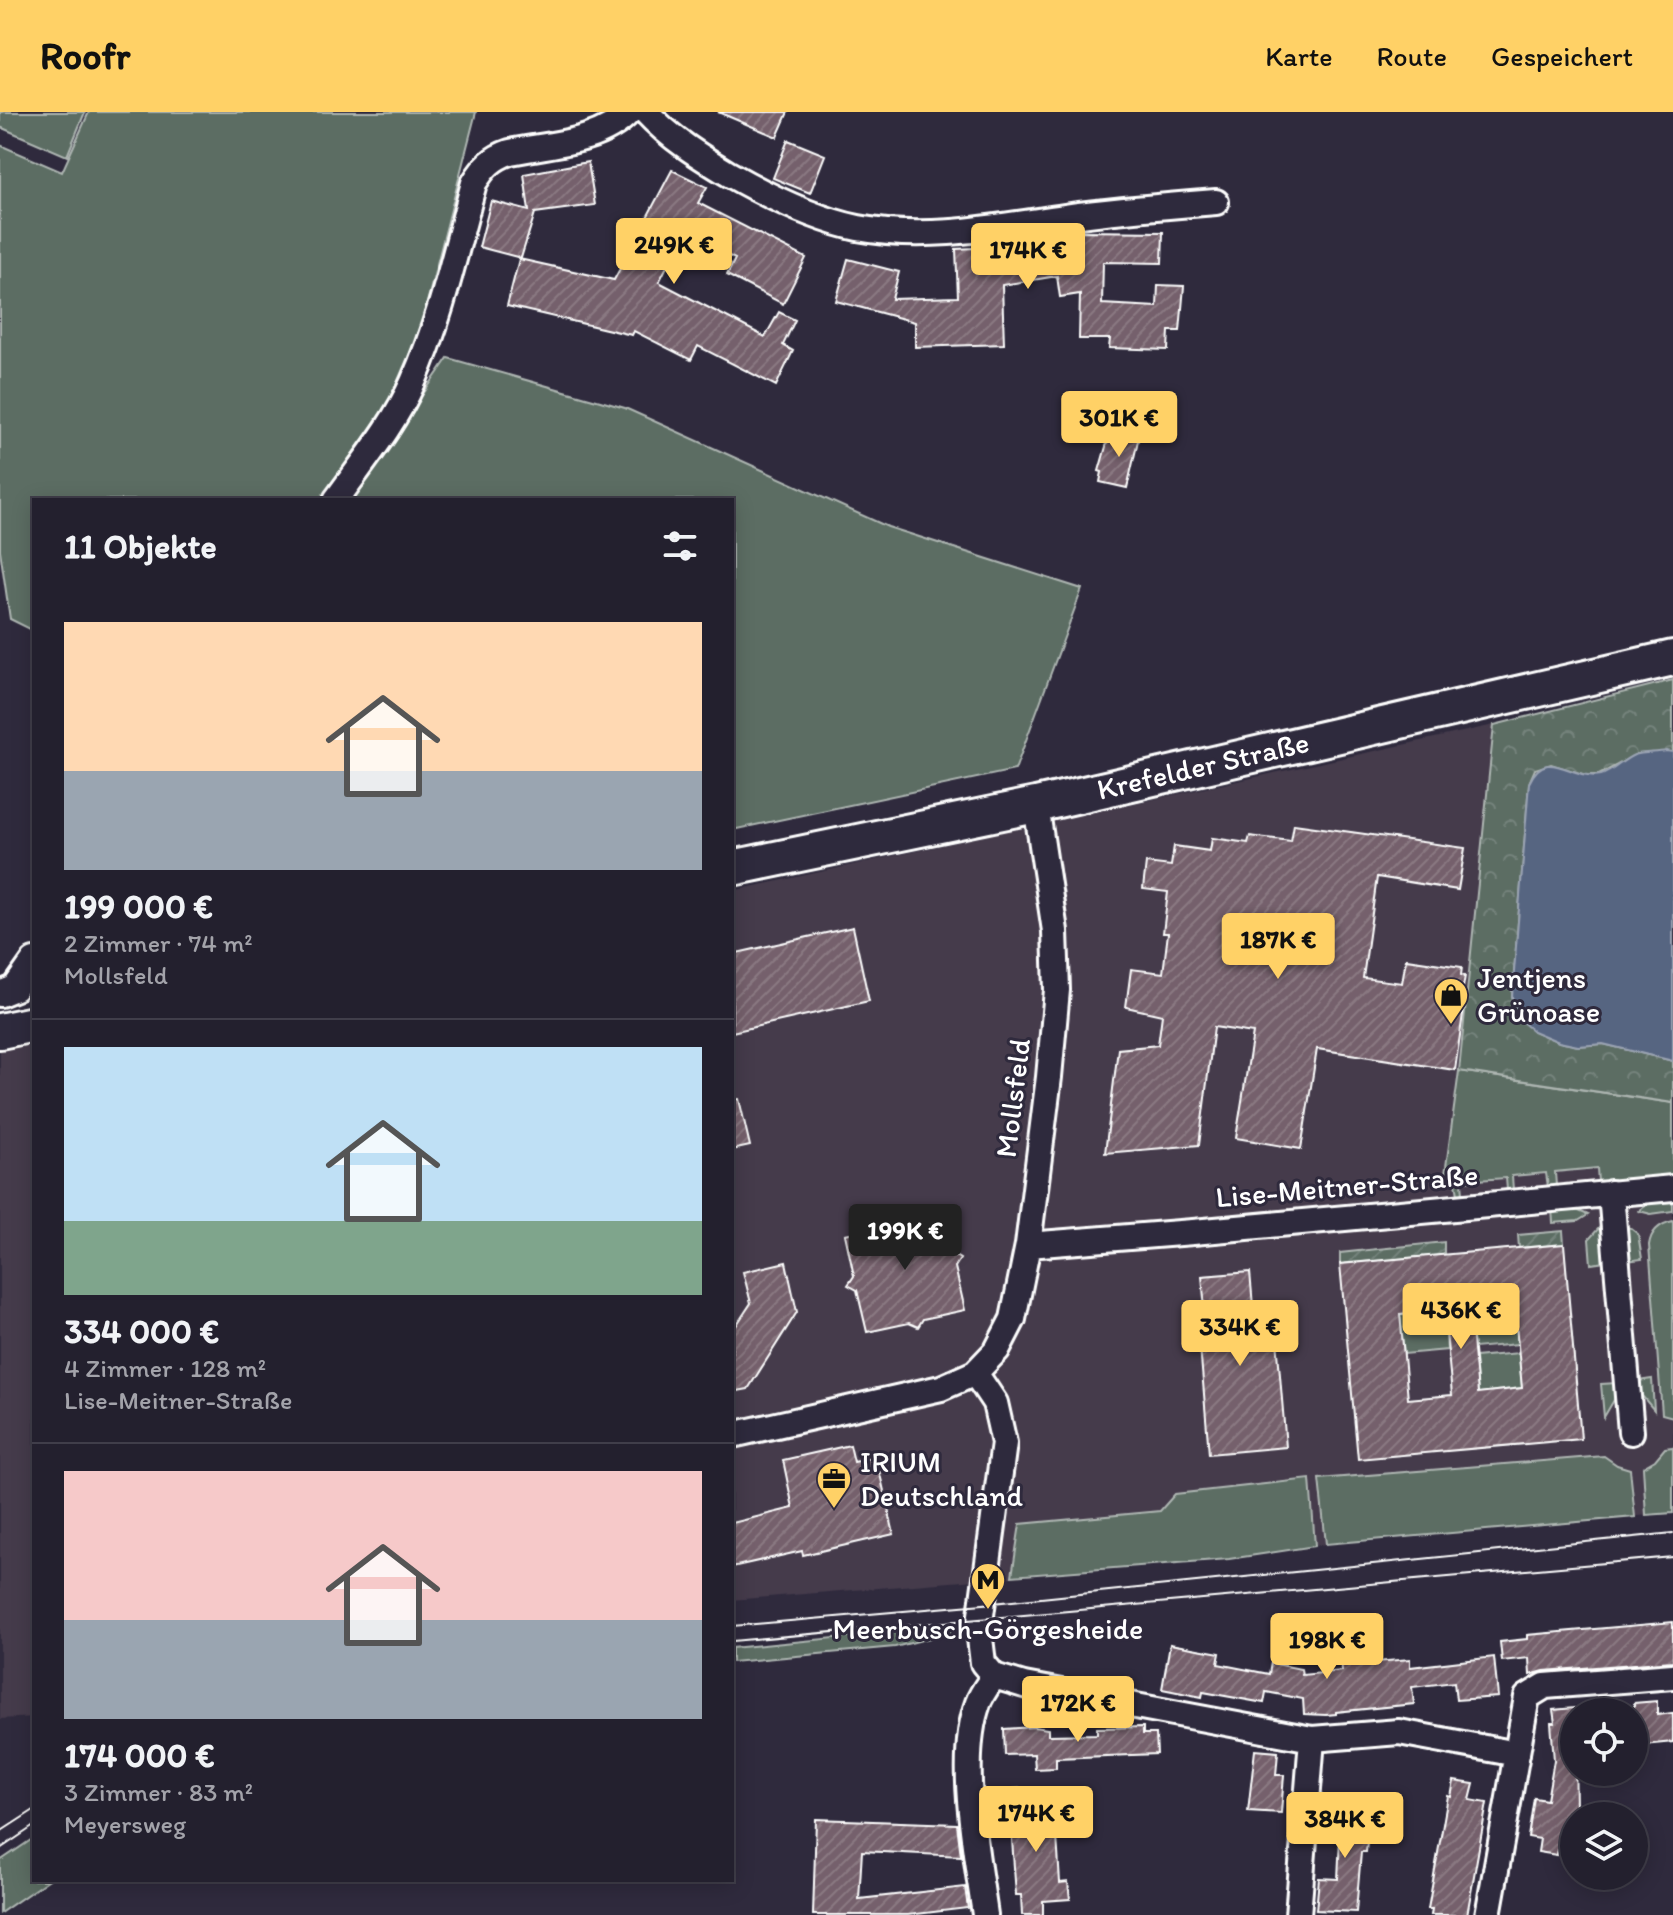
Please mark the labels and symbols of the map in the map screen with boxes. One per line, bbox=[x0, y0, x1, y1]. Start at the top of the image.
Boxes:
pin: 249K € bbox=[609, 218, 739, 286]
pin: 174K € bbox=[963, 223, 1093, 291]
pin: 301K € bbox=[1054, 391, 1184, 459]
street label: Krefelder Straße bbox=[1093, 723, 1313, 808]
pin: 187K € bbox=[1213, 913, 1343, 981]
place label: Jentjens Grünoase bbox=[1477, 959, 1600, 1030]
shop icon: Jentjens Grünoase bbox=[1432, 976, 1470, 1026]
street label: Mollsfeld bbox=[987, 1036, 1038, 1160]
street label: Lise-Meitner-Straße bbox=[1214, 1156, 1480, 1215]
pin: 199K € bbox=[840, 1204, 970, 1272]
pin: 436K € bbox=[1396, 1283, 1526, 1351]
pin: 334K € bbox=[1175, 1300, 1305, 1368]
place label: IRIUM Deutschland bbox=[860, 1443, 1023, 1514]
office icon: IRIUM Deutschland bbox=[815, 1460, 853, 1510]
metro station icon: Meerbusch-Görgesheide bbox=[969, 1561, 1007, 1611]
place label: Meerbusch-Görgesheide bbox=[833, 1610, 1143, 1647]
pin: 198K € bbox=[1262, 1613, 1392, 1681]
pin: 172K € bbox=[1013, 1676, 1143, 1744]
pin: 174K € bbox=[971, 1786, 1101, 1854]
pin: 384K € bbox=[1280, 1792, 1410, 1860]

